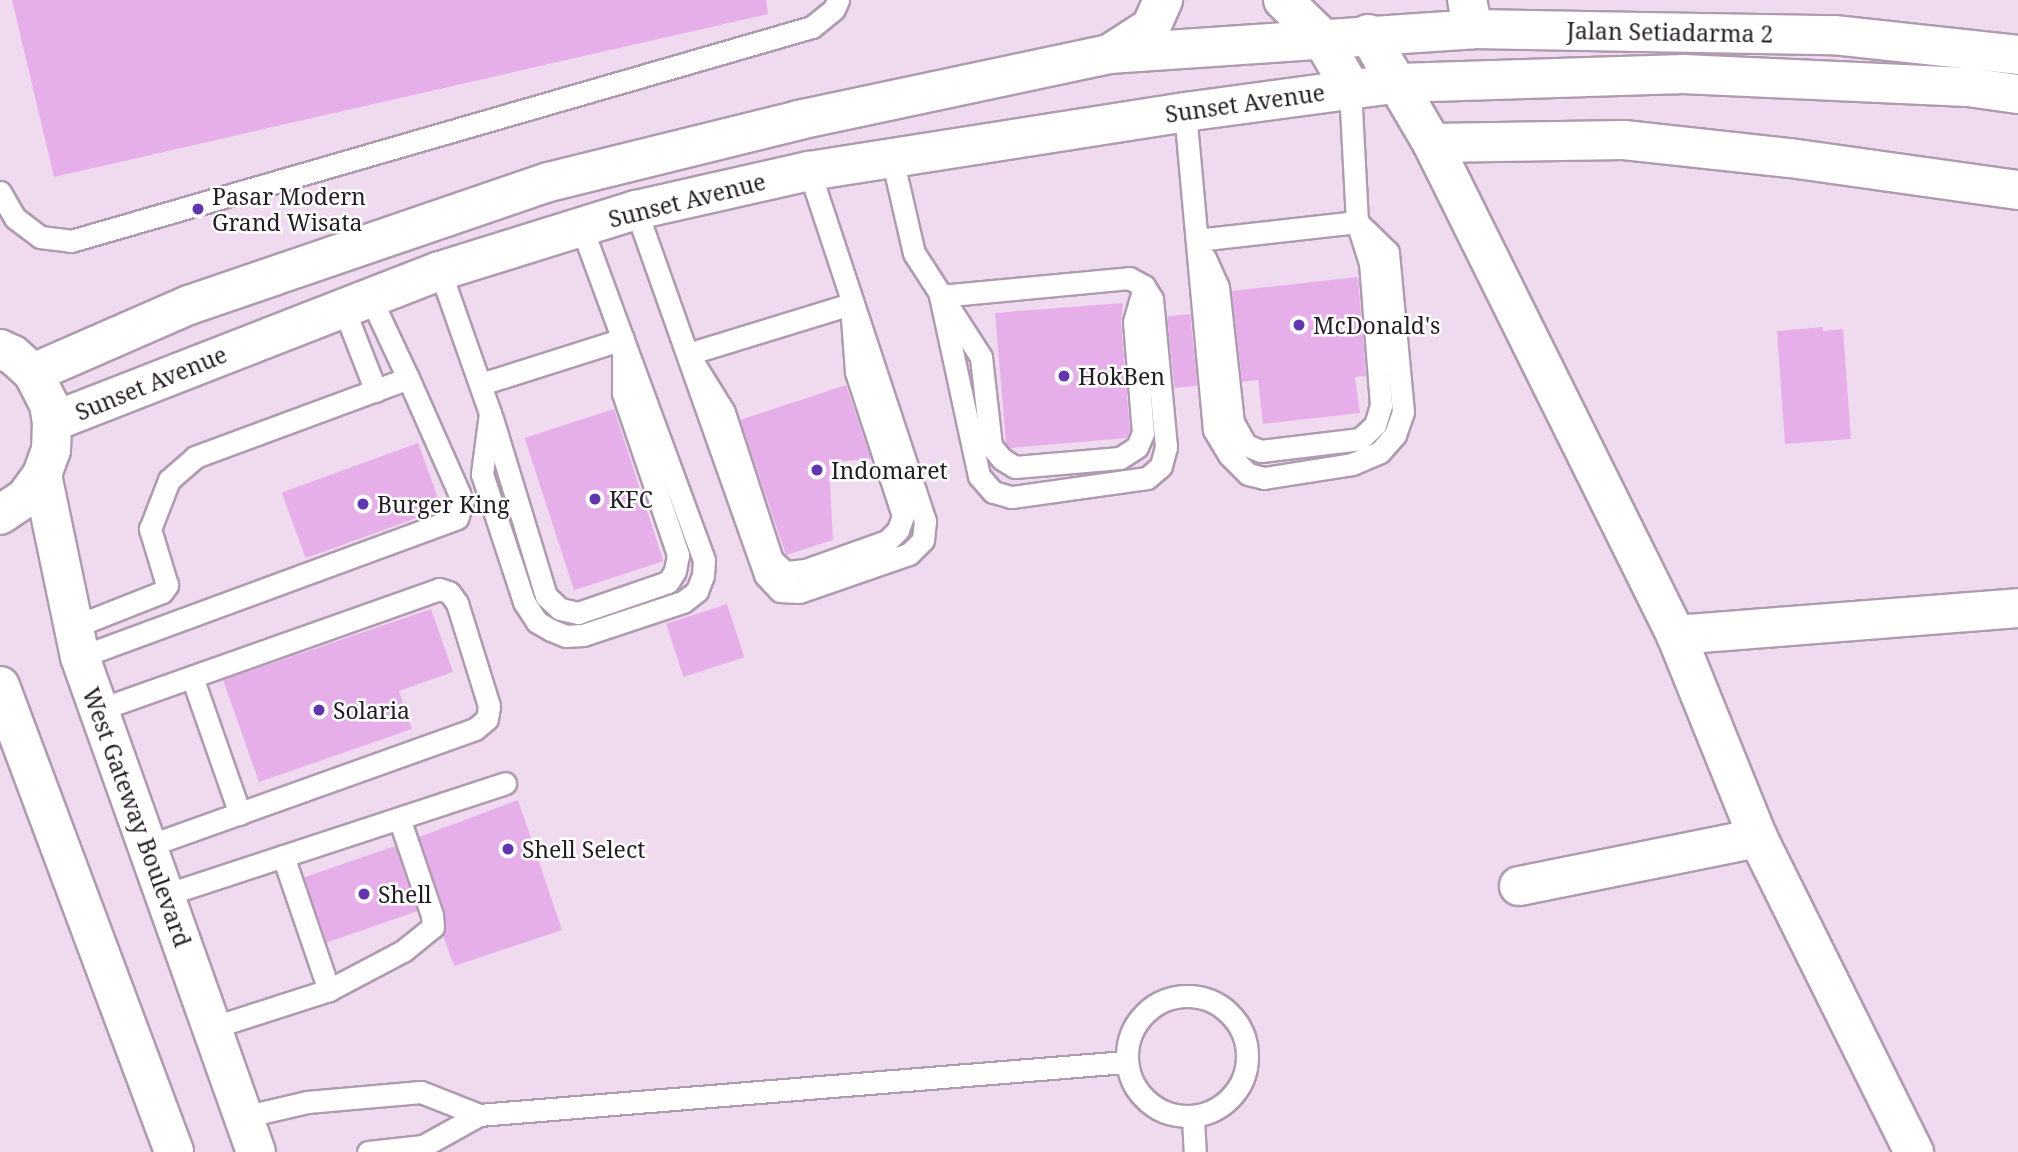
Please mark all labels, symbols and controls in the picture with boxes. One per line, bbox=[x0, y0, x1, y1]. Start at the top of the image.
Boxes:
street label: Jalan Setiadarma 2 bbox=[1566, 16, 1774, 48]
street label: Sunset Avenue bbox=[1163, 78, 1327, 128]
street label: Sunset Avenue bbox=[606, 167, 768, 233]
place label: Pasar Modern Grand Wisata bbox=[212, 182, 366, 236]
marker: Pasar Modern Grand Wisata bbox=[190, 201, 206, 217]
place label: McDonald's bbox=[1313, 311, 1440, 339]
marker: McDonald's bbox=[1291, 317, 1307, 333]
street label: Sunset Avenue bbox=[71, 340, 231, 426]
place label: HokBen bbox=[1078, 362, 1165, 390]
marker: HokBen bbox=[1056, 368, 1072, 384]
place label: Indomaret bbox=[831, 456, 948, 484]
marker: Indomaret bbox=[809, 462, 825, 478]
place label: KFC bbox=[609, 485, 653, 513]
place label: Burger King bbox=[377, 490, 510, 518]
marker: KFC bbox=[587, 491, 603, 507]
marker: Burger King bbox=[355, 496, 371, 512]
street label: West Gateway Boulevard bbox=[77, 683, 197, 951]
place label: Solaria bbox=[333, 696, 410, 724]
marker: Solaria bbox=[311, 702, 327, 718]
place label: Shell Select bbox=[522, 835, 645, 863]
marker: Shell Select bbox=[500, 841, 516, 857]
place label: Shell bbox=[378, 880, 432, 908]
marker: Shell bbox=[356, 886, 372, 902]

